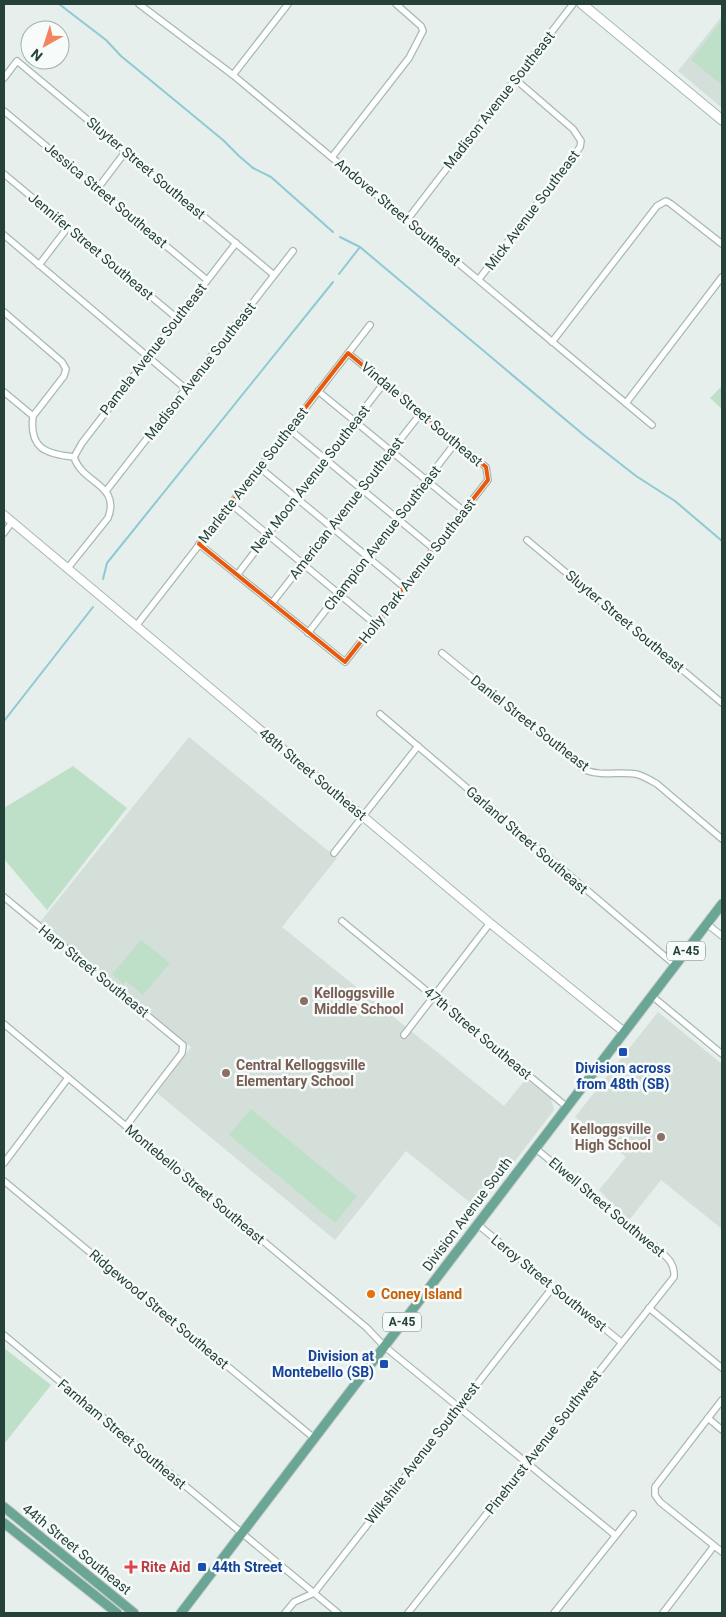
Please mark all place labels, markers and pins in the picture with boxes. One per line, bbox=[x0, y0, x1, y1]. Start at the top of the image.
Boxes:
place label: Kelloggsville Middle School bbox=[314, 985, 404, 1017]
marker: Kelloggsville Middle School bbox=[298, 995, 310, 1007]
marker: Division across from 48th (SB) bbox=[617, 1046, 629, 1058]
place label: Central Kelloggsville Elementary School bbox=[236, 1057, 366, 1089]
place label: Division across from 48th (SB) bbox=[575, 1060, 671, 1093]
marker: Central Kelloggsville Elementary School bbox=[220, 1067, 232, 1079]
place label: Kelloggsville High School bbox=[570, 1121, 651, 1153]
marker: Kelloggsville High School bbox=[655, 1131, 667, 1143]
place label: Coney Island bbox=[381, 1286, 462, 1302]
marker: Coney Island bbox=[365, 1288, 377, 1300]
place label: Division at Montebello (SB) bbox=[272, 1348, 374, 1381]
marker: Division at Montebello (SB) bbox=[378, 1358, 390, 1370]
place label: Rite Aid bbox=[141, 1559, 191, 1575]
place label: 44th Street bbox=[212, 1559, 283, 1575]
marker: Rite Aid bbox=[125, 1561, 137, 1573]
marker: 44th Street bbox=[196, 1561, 208, 1573]

